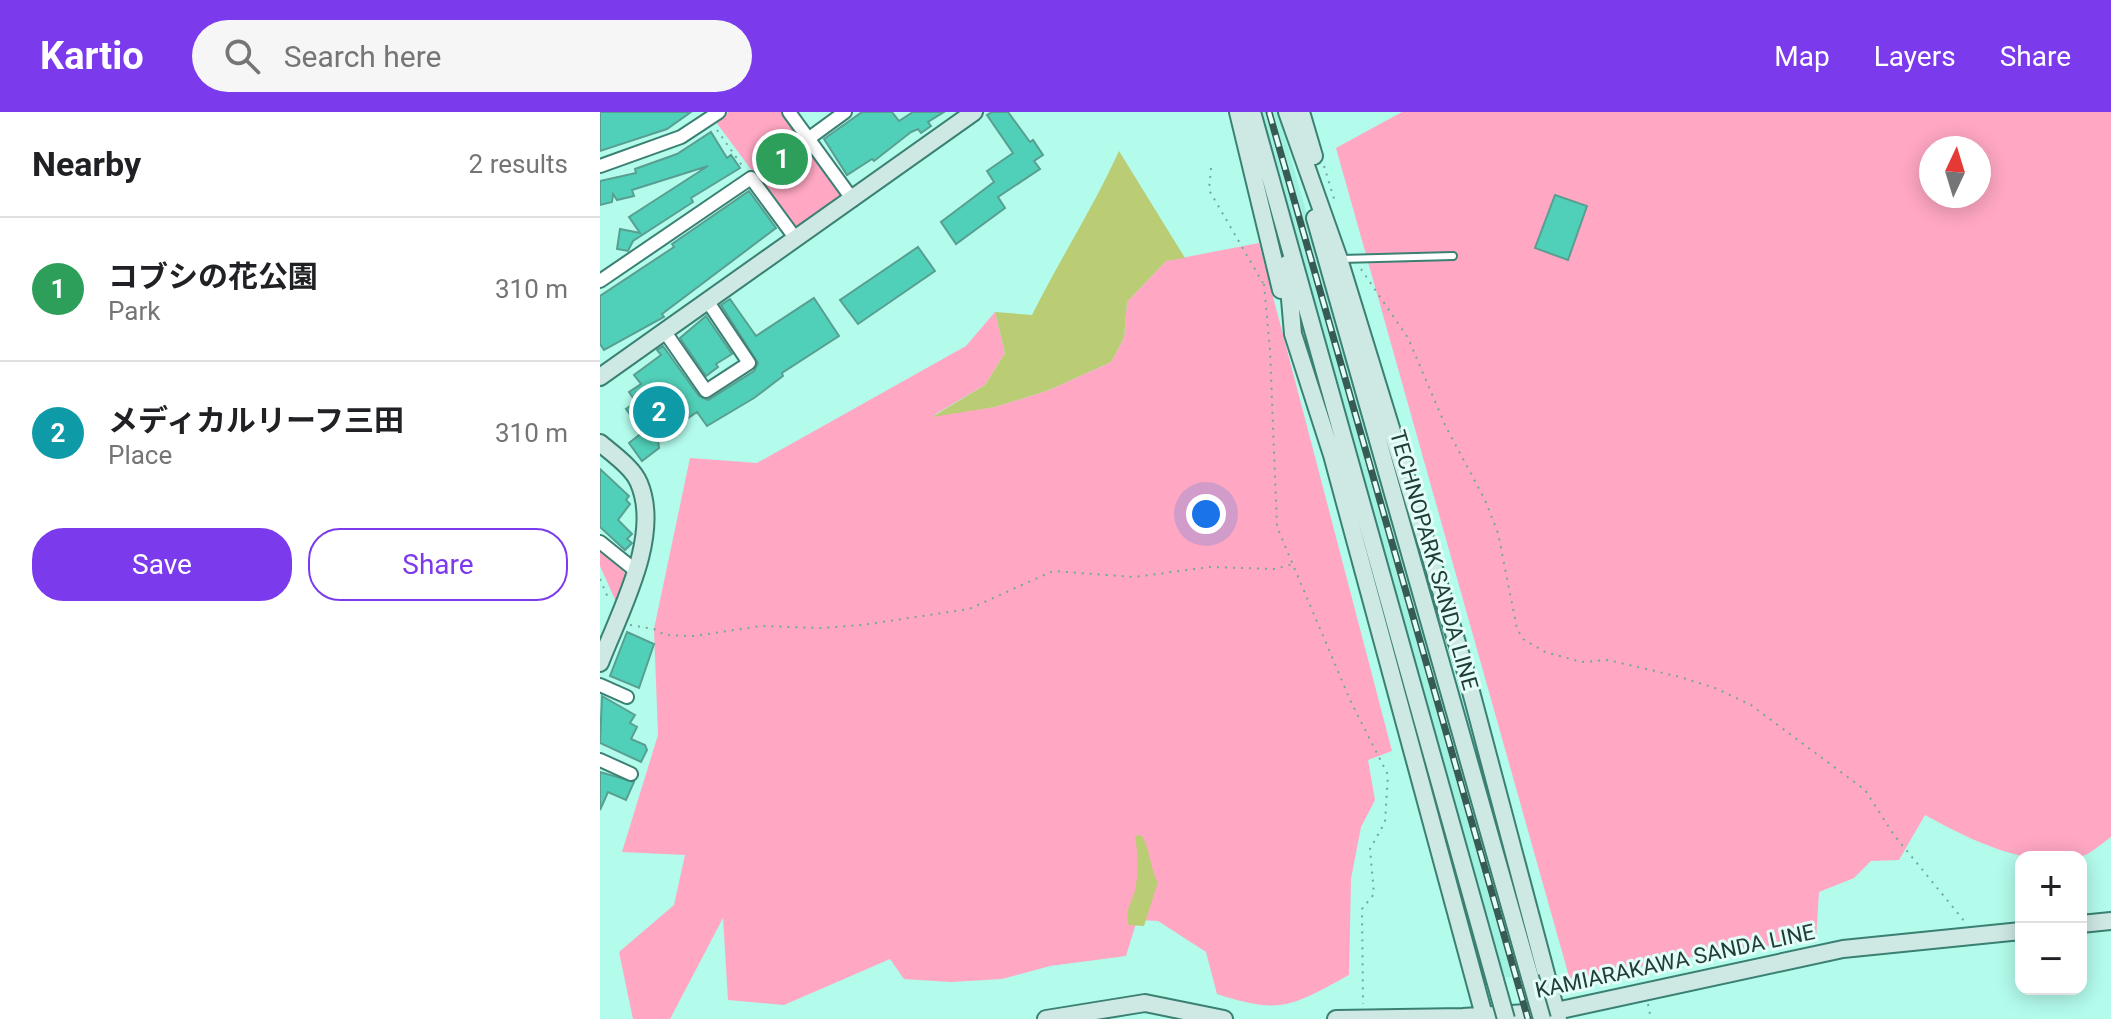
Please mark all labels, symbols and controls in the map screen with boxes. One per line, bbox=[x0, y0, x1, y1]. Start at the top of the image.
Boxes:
search box bbox=[192, 20, 752, 92]
text: Kartio bbox=[40, 34, 144, 78]
icon: search bbox=[220, 34, 264, 78]
text: Search here bbox=[284, 39, 442, 74]
text: Map bbox=[1774, 40, 1830, 73]
text: Layers bbox=[1874, 40, 1956, 73]
text: Share bbox=[2000, 40, 2071, 73]
pin: 1 bbox=[756, 129, 808, 189]
north arrow bbox=[1919, 136, 1991, 208]
text: Nearby bbox=[32, 144, 141, 184]
text: 2 results bbox=[469, 149, 568, 179]
text: コブシの花公園 bbox=[108, 259, 318, 294]
text: 1 bbox=[51, 274, 65, 304]
text: 310 m bbox=[495, 274, 568, 304]
text: Park bbox=[108, 296, 160, 326]
pin: 2 bbox=[633, 382, 685, 442]
text: メディカルリーフ三田 bbox=[108, 403, 404, 438]
text: 2 bbox=[51, 418, 65, 448]
text: 310 m bbox=[495, 418, 568, 448]
street label: TECHNOPARK SANDA LINE bbox=[1385, 427, 1483, 693]
text: Place bbox=[108, 440, 172, 470]
your location bbox=[1186, 494, 1226, 534]
button: Save bbox=[32, 528, 292, 601]
button: Share bbox=[308, 528, 568, 601]
map controls bbox=[2015, 851, 2087, 995]
button: + bbox=[2015, 851, 2087, 923]
street label: KAMIARAKAWA SANDA LINE bbox=[1533, 919, 1817, 1003]
button: − bbox=[2015, 923, 2087, 995]

